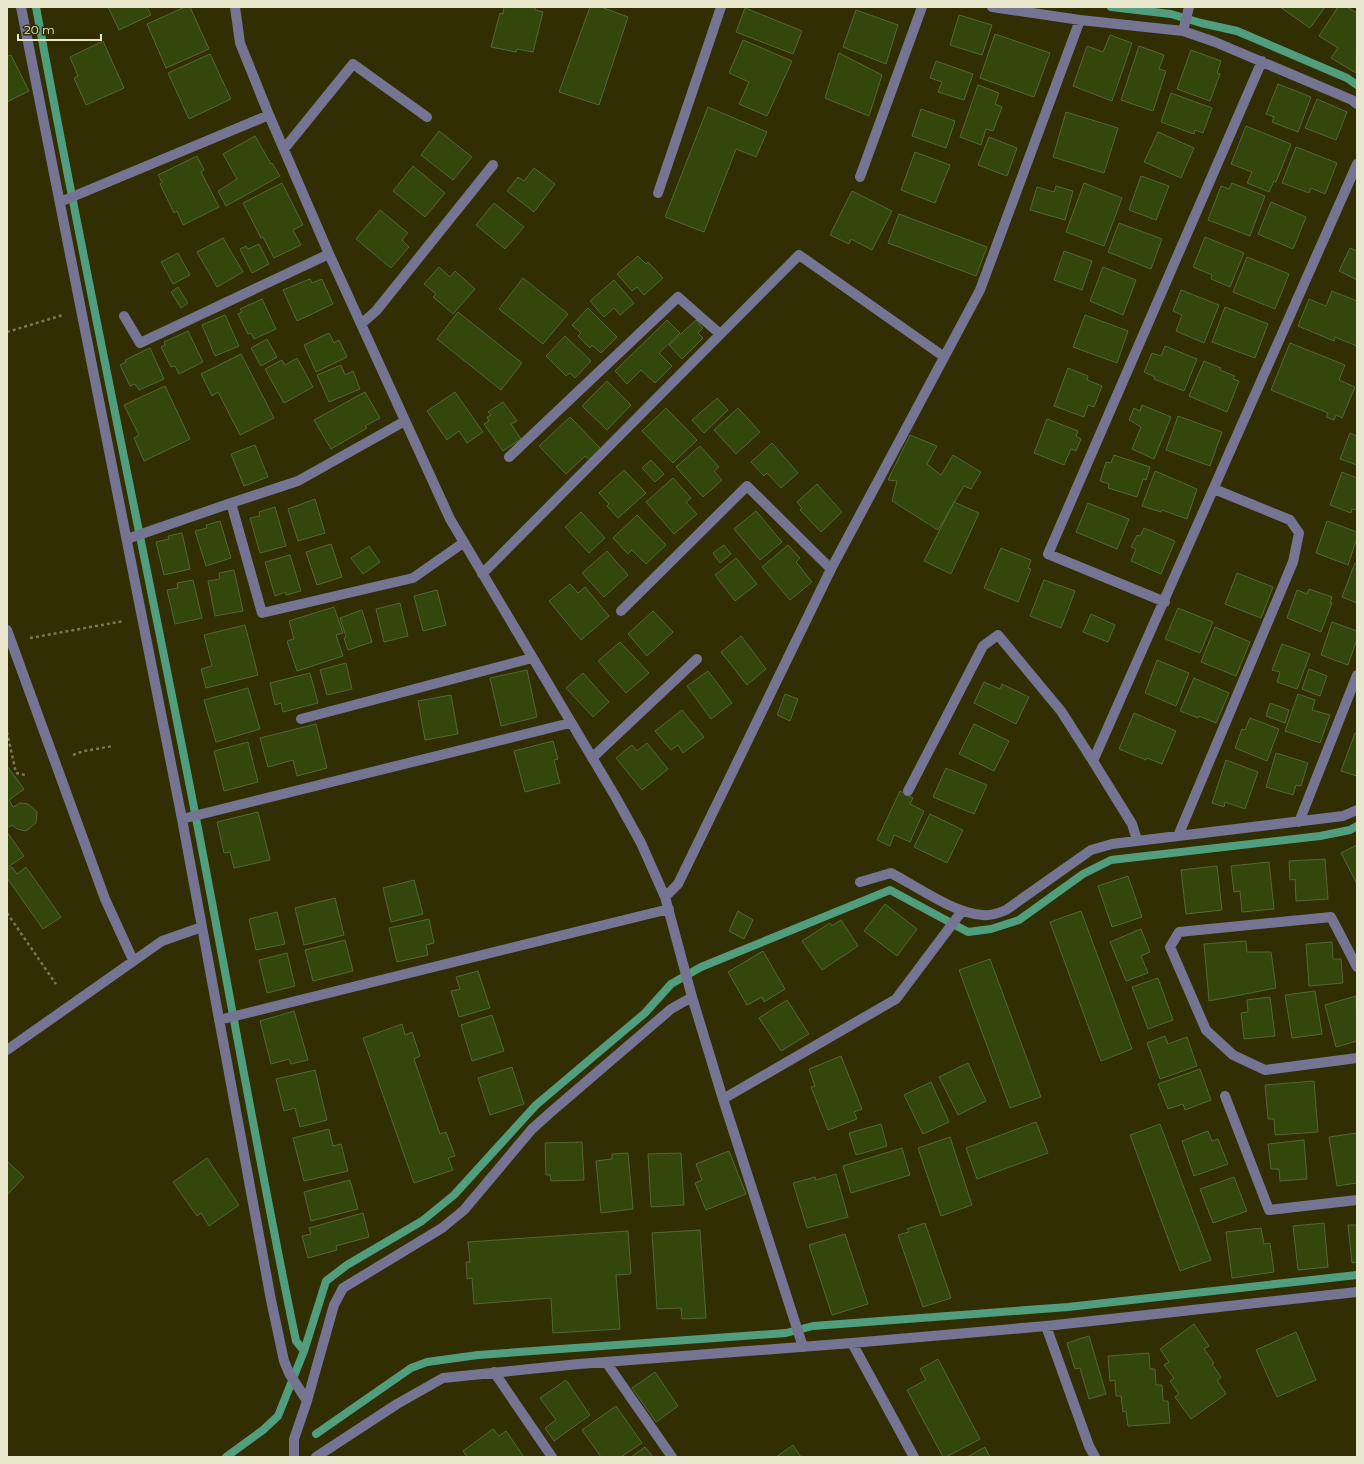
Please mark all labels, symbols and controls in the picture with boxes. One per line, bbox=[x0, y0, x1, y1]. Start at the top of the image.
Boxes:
scale bar bbox=[18, 16, 101, 42]
text: 20 m bbox=[24, 22, 55, 37]

